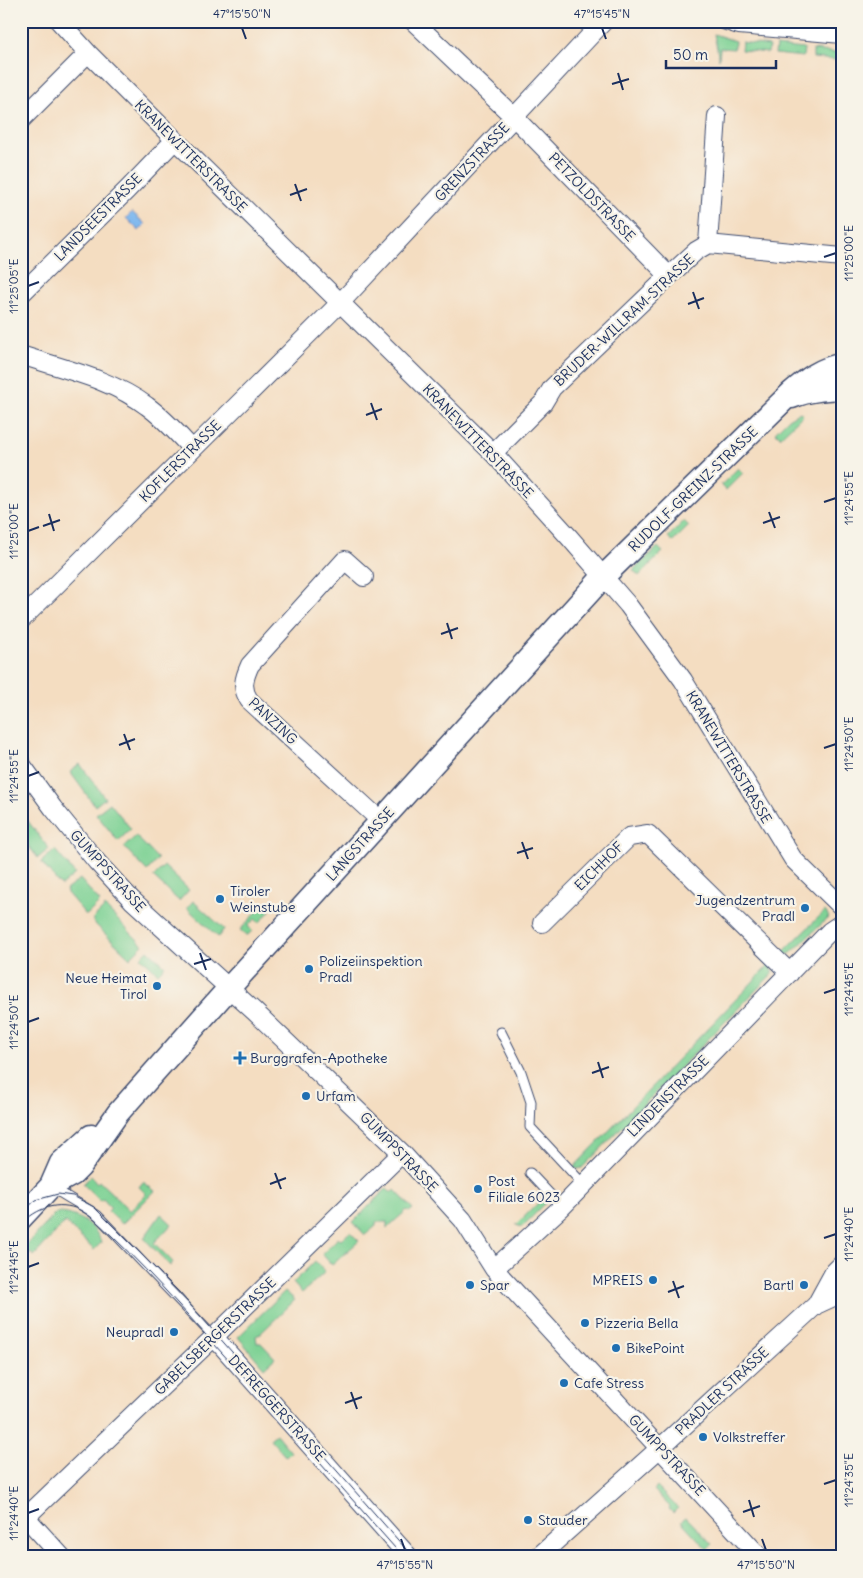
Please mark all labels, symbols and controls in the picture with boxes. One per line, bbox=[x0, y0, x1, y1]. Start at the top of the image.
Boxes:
text: 47°15'50"N bbox=[213, 6, 271, 21]
text: 47°15'45"N bbox=[574, 6, 630, 21]
scale bar bbox=[666, 38, 776, 70]
text: 50 m bbox=[673, 45, 708, 64]
street label: KRANEWITTERSTRASSE bbox=[131, 96, 251, 216]
street label: GRENZSTRASSE bbox=[431, 119, 513, 205]
street label: PETZOLDSTRASSE bbox=[545, 149, 639, 245]
street label: LANDSEESTRASSE bbox=[50, 169, 146, 265]
text: 11°25'00"E bbox=[841, 225, 856, 281]
street label: BRUDER-WILLRAM-STRASSE bbox=[550, 250, 698, 390]
text: 11°25'05"E bbox=[6, 258, 21, 314]
street label: KRANEWITTERSTRASSE bbox=[419, 380, 537, 502]
street label: KOFLERSTRASSE bbox=[135, 416, 225, 506]
street label: RUDOLF-GREINZ-STRASSE bbox=[625, 422, 761, 556]
text: 11°24'55"E bbox=[841, 471, 856, 525]
text: 11°25'00"E bbox=[6, 503, 21, 559]
street label: KRANEWITTERSTRASSE bbox=[682, 687, 776, 827]
street label: PANZING bbox=[245, 694, 301, 748]
text: 11°24'50"E bbox=[841, 716, 856, 772]
text: 11°24'55"E bbox=[6, 749, 21, 803]
street label: LANGSTRASSE bbox=[322, 803, 398, 885]
street label: GUMPPSTRASSE bbox=[66, 826, 150, 916]
street label: EICHHOF bbox=[571, 838, 627, 894]
place label: Tiroler Weinstube bbox=[230, 882, 296, 916]
place label: Jugendzentrum Pradl bbox=[695, 891, 795, 925]
marker: Tiroler Weinstube bbox=[214, 893, 226, 905]
marker: Jugendzentrum Pradl bbox=[799, 902, 811, 914]
place label: Polizeiinspektion Pradl bbox=[319, 952, 423, 986]
text: 11°24'45"E bbox=[841, 962, 856, 1016]
marker: Polizeiinspektion Pradl bbox=[303, 963, 315, 975]
place label: Neue Heimat Tirol bbox=[65, 969, 147, 1003]
marker: Neue Heimat Tirol bbox=[151, 980, 163, 992]
text: 11°24'50"E bbox=[6, 994, 21, 1050]
place label: Burggrafen-Apotheke bbox=[250, 1049, 387, 1067]
street label: LINDENSTRASSE bbox=[623, 1051, 713, 1141]
marker: Burggrafen-Apotheke bbox=[234, 1052, 246, 1064]
place label: Urfam bbox=[316, 1087, 356, 1105]
marker: Urfam bbox=[300, 1090, 312, 1102]
street label: GUMPPSTRASSE bbox=[356, 1108, 442, 1196]
place label: Post Filiale 6023 bbox=[488, 1172, 560, 1206]
marker: Post Filiale 6023 bbox=[472, 1183, 484, 1195]
text: 11°24'40"E bbox=[841, 1207, 856, 1261]
text: 11°24'45"E bbox=[6, 1240, 21, 1294]
place label: MPREIS bbox=[592, 1271, 643, 1289]
street label: GABELSBERGERSTRASSE bbox=[150, 1273, 280, 1399]
marker: MPREIS bbox=[647, 1274, 659, 1286]
place label: Spar bbox=[480, 1276, 510, 1294]
place label: Bartl bbox=[763, 1276, 794, 1294]
marker: Spar bbox=[464, 1279, 476, 1291]
marker: Bartl bbox=[798, 1279, 810, 1291]
place label: Pizzeria Bella bbox=[595, 1314, 678, 1332]
marker: Pizzeria Bella bbox=[579, 1317, 591, 1329]
place label: Neupradl bbox=[106, 1323, 164, 1341]
marker: Neupradl bbox=[168, 1326, 180, 1338]
place label: BikePoint bbox=[626, 1339, 685, 1357]
marker: BikePoint bbox=[610, 1342, 622, 1354]
street label: PRADLER STRASSE bbox=[672, 1343, 772, 1439]
street label: DEFREGGERSTRASSE bbox=[224, 1351, 330, 1465]
place label: Cafe Stress bbox=[574, 1374, 644, 1392]
marker: Cafe Stress bbox=[558, 1377, 570, 1389]
street label: GUMPPSTRASSE bbox=[625, 1411, 709, 1499]
place label: Volkstreffer bbox=[713, 1428, 786, 1446]
marker: Volkstreffer bbox=[697, 1431, 709, 1443]
text: 11°24'35"E bbox=[841, 1453, 856, 1507]
text: 11°24'40"E bbox=[6, 1486, 21, 1540]
place label: Stauder bbox=[538, 1511, 588, 1529]
marker: Stauder bbox=[522, 1514, 534, 1526]
text: 47°15'55"N bbox=[377, 1557, 433, 1572]
text: 47°15'50"N bbox=[737, 1557, 795, 1572]

